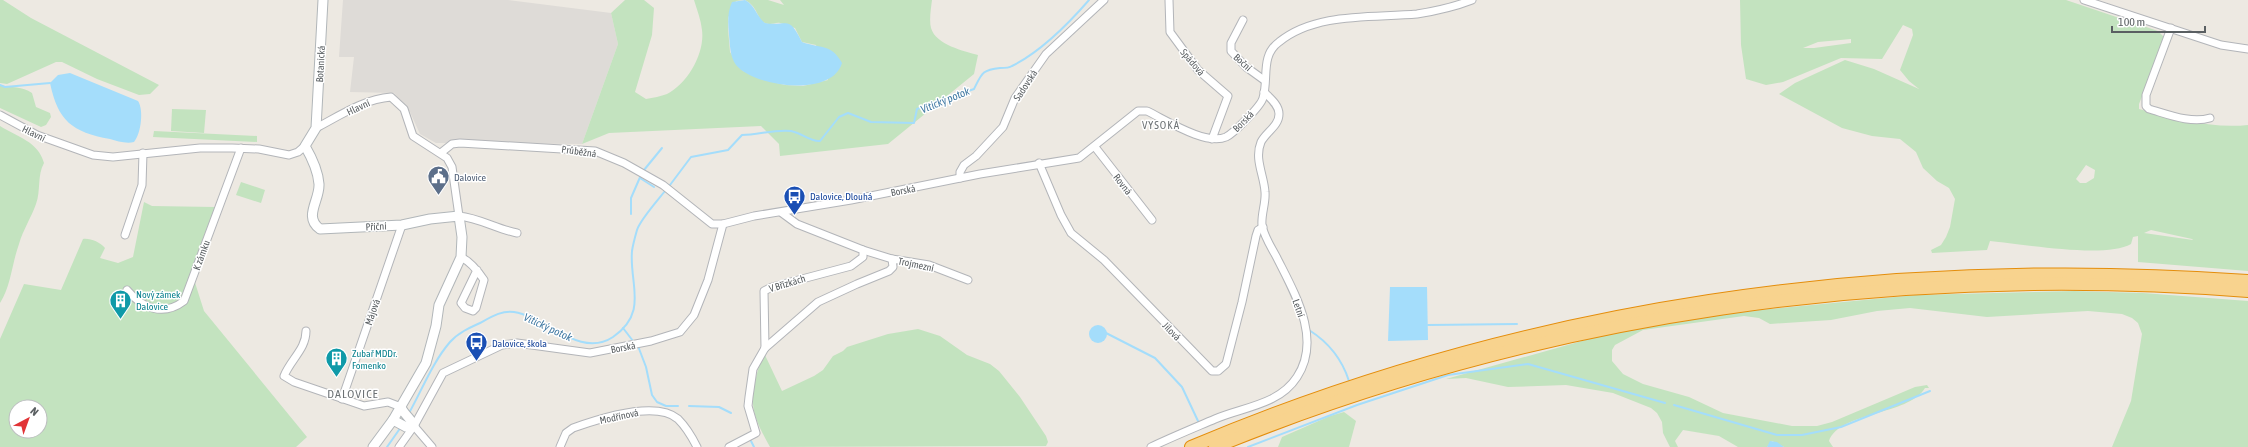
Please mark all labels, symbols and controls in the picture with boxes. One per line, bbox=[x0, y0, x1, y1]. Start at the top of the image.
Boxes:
scale bar bbox=[2112, 8, 2205, 34]
text: 100 m bbox=[2118, 15, 2145, 29]
street label: Botanická bbox=[314, 45, 327, 83]
street label: Spádová bbox=[1178, 47, 1207, 78]
street label: Boční bbox=[1231, 51, 1254, 74]
street label: Sadovská bbox=[1011, 67, 1040, 103]
water label: Vitický potok bbox=[919, 85, 972, 115]
street label: Hlavní bbox=[345, 97, 372, 118]
street label: Borská bbox=[1231, 108, 1256, 134]
district label: VYSOKÁ bbox=[1142, 119, 1180, 131]
street label: Hlavní bbox=[20, 123, 48, 144]
street label: Průběžná bbox=[561, 144, 597, 159]
public building icon: Dalovice bbox=[425, 164, 451, 197]
place label: Dalovice bbox=[454, 172, 487, 183]
street label: Rovná bbox=[1111, 172, 1134, 197]
bus stop icon: Dalovice, Dlouhá bbox=[782, 183, 808, 216]
street label: Borská bbox=[890, 183, 917, 198]
place label: Dalovice, Dlouhá bbox=[810, 191, 873, 202]
street label: Příční bbox=[365, 220, 387, 233]
street label: K zámku bbox=[191, 239, 212, 272]
street label: Trojmezní bbox=[897, 255, 935, 274]
street label: V Břízkách bbox=[768, 273, 807, 294]
building icon: Nový zámek Dalovice bbox=[107, 287, 133, 320]
place label: Nový zámek Dalovice bbox=[136, 289, 181, 312]
street label: Májová bbox=[363, 297, 382, 327]
street label: Letní bbox=[1290, 298, 1307, 319]
water label: Vitický potok bbox=[522, 311, 574, 343]
street label: Jílová bbox=[1160, 320, 1183, 343]
bus stop icon: Dalovice, škola bbox=[464, 330, 490, 363]
place label: Dalovice, škola bbox=[492, 338, 547, 349]
street label: Borská bbox=[610, 340, 637, 355]
building icon: Zubař MDDr. Fomenko bbox=[323, 346, 349, 379]
place label: Zubař MDDr. Fomenko bbox=[352, 348, 397, 371]
district label: DALOVICE bbox=[327, 387, 379, 401]
north arrow bbox=[8, 399, 48, 439]
text: N bbox=[28, 405, 41, 418]
street label: Modřínová bbox=[599, 407, 640, 426]

